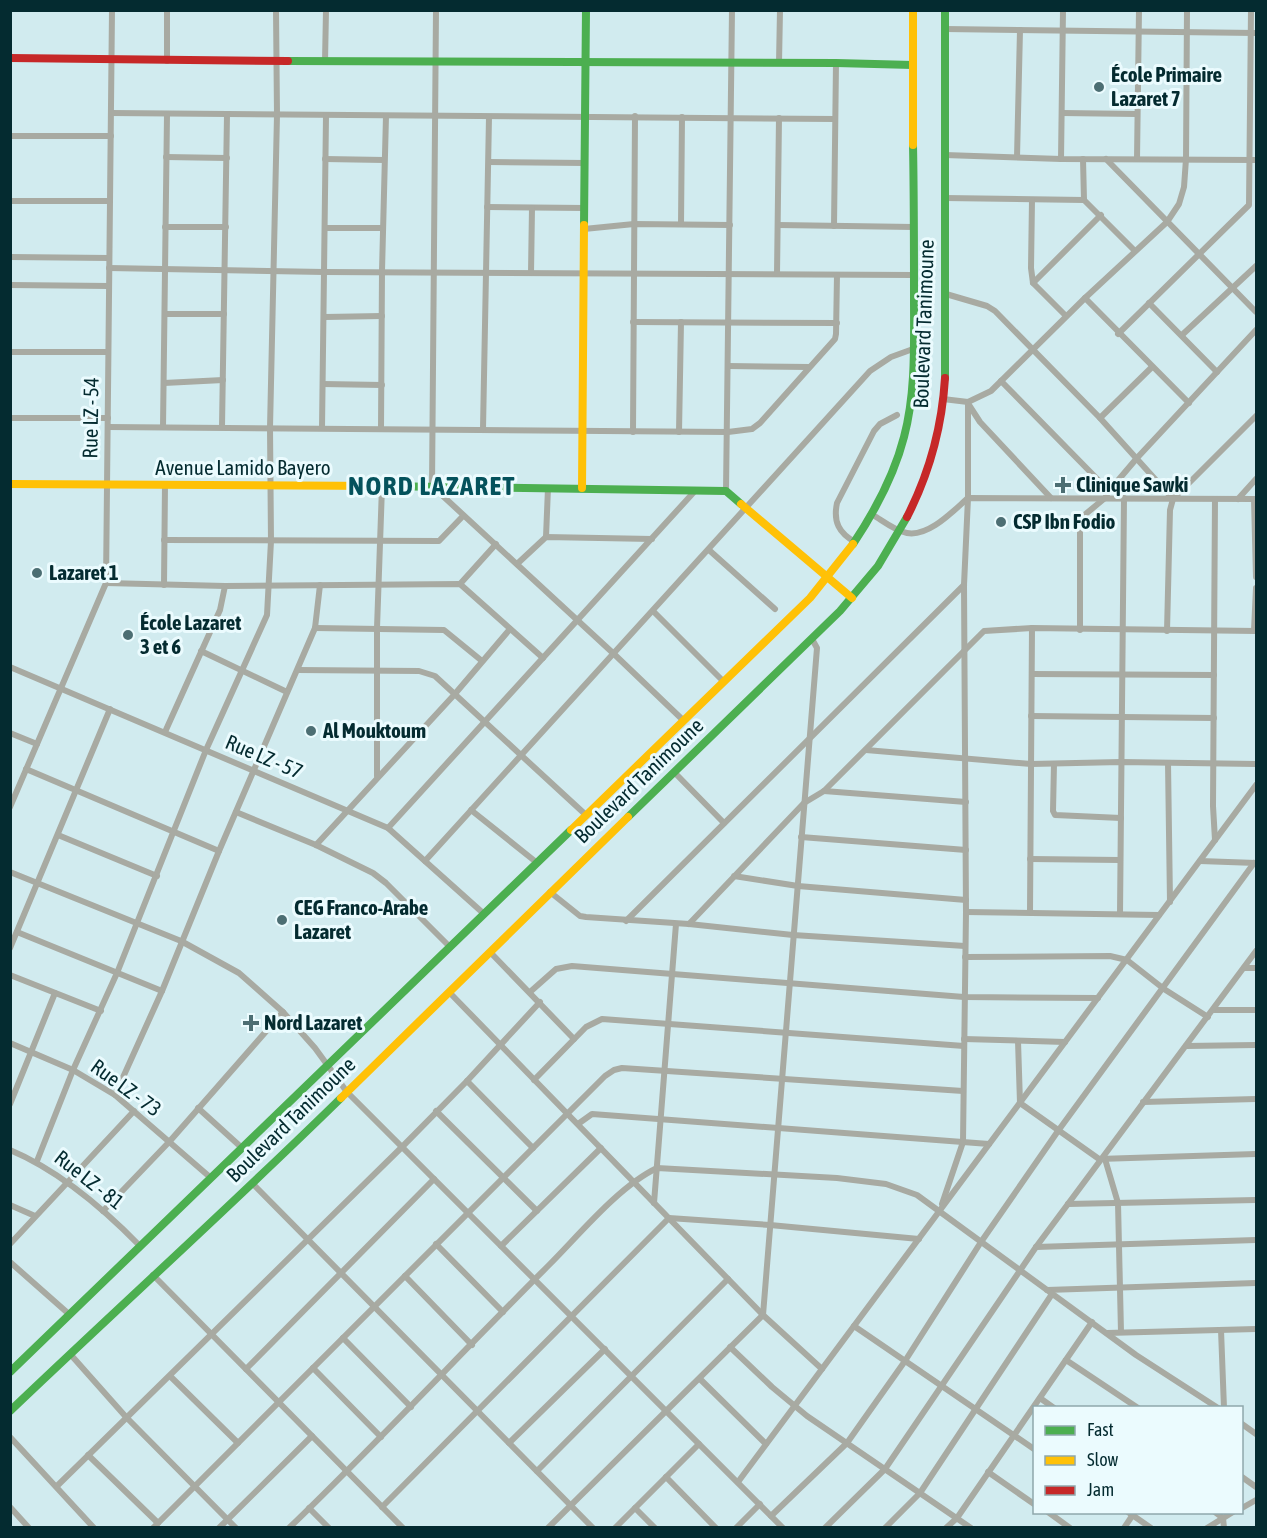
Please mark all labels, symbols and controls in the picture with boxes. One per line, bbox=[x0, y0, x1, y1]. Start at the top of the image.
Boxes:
place label: École Primaire Lazaret 7 bbox=[1111, 62, 1222, 110]
marker: École Primaire Lazaret 7 bbox=[1092, 80, 1106, 94]
street label: Boulevard Tanimoune bbox=[908, 239, 938, 409]
street label: Rue LZ - 54 bbox=[77, 377, 103, 459]
street label: Avenue Lamido Bayero bbox=[155, 455, 331, 479]
district label: NORD LAZARET bbox=[348, 470, 516, 501]
place label: Clinique Sawki bbox=[1076, 472, 1188, 496]
marker: Clinique Sawki bbox=[1054, 476, 1072, 494]
place label: CSP Ibn Fodio bbox=[1013, 509, 1116, 533]
marker: CSP Ibn Fodio bbox=[994, 515, 1008, 529]
place label: Lazaret 1 bbox=[49, 560, 119, 584]
marker: Lazaret 1 bbox=[30, 566, 44, 580]
place label: École Lazaret 3 et 6 bbox=[140, 610, 241, 658]
marker: École Lazaret 3 et 6 bbox=[121, 628, 135, 642]
street label: Boulevard Tanimoune bbox=[569, 713, 708, 848]
place label: Al Mouktoum bbox=[322, 718, 426, 742]
marker: Al Mouktoum bbox=[304, 724, 318, 738]
street label: Rue LZ - 57 bbox=[222, 729, 307, 783]
place label: CEG Franco-Arabe Lazaret bbox=[294, 895, 428, 943]
marker: CEG Franco-Arabe Lazaret bbox=[275, 913, 289, 927]
place label: Nord Lazaret bbox=[264, 1010, 362, 1034]
marker: Nord Lazaret bbox=[242, 1014, 260, 1032]
street label: Boulevard Tanimoune bbox=[221, 1052, 360, 1187]
street label: Rue LZ - 73 bbox=[87, 1054, 167, 1121]
street label: Rue LZ - 81 bbox=[50, 1145, 129, 1214]
legend bbox=[1033, 1406, 1243, 1514]
text: Fast bbox=[1087, 1419, 1114, 1440]
text: Slow bbox=[1087, 1449, 1118, 1470]
text: Jam bbox=[1087, 1479, 1114, 1500]

